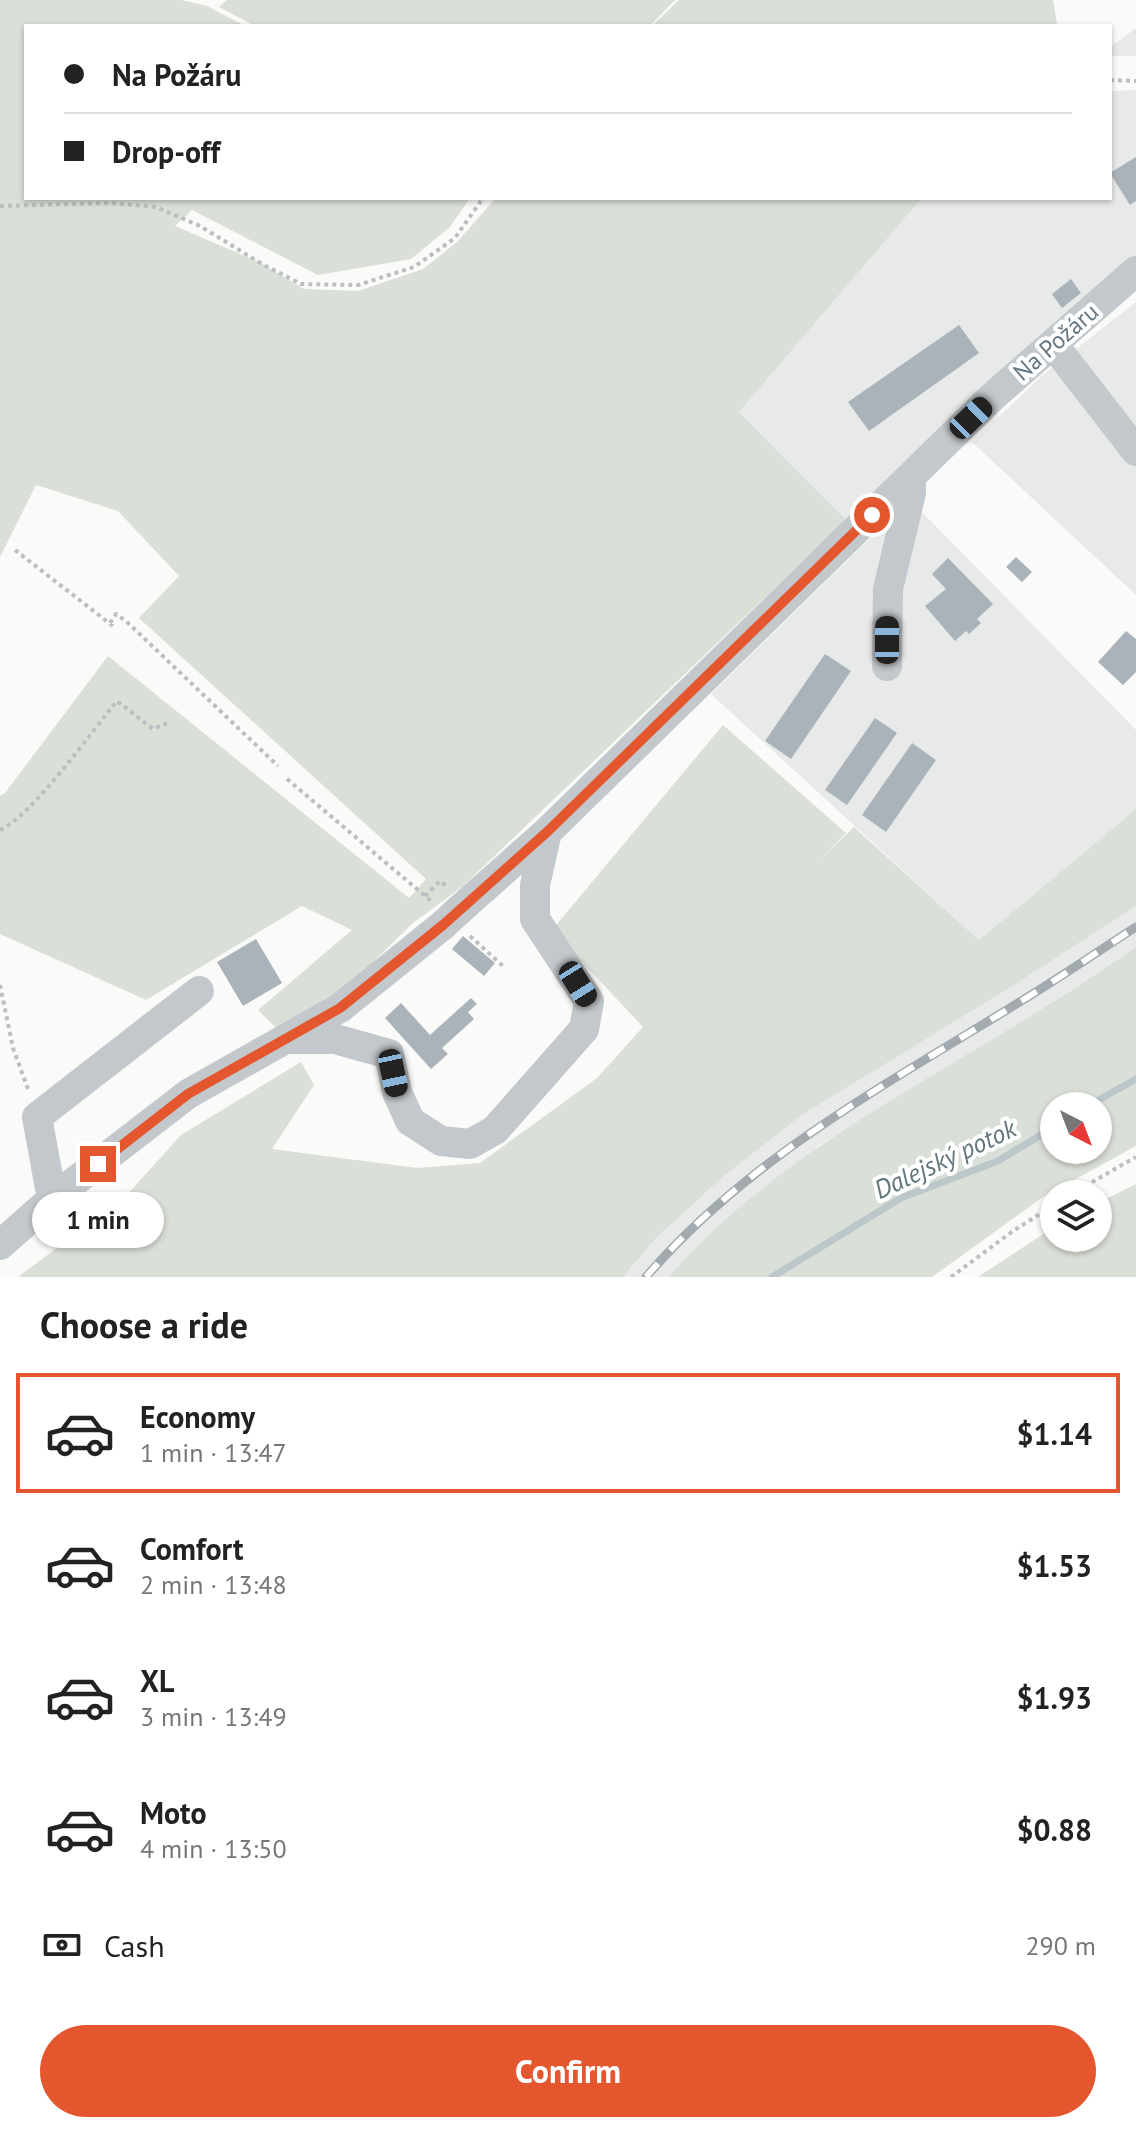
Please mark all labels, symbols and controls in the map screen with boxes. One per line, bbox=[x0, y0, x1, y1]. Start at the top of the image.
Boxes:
text: Na Požáru bbox=[112, 55, 241, 94]
text: Drop-off bbox=[112, 132, 220, 171]
street label: Na Požáru bbox=[1007, 296, 1105, 387]
car bbox=[945, 393, 997, 443]
route start bbox=[854, 497, 890, 533]
car bbox=[875, 616, 899, 664]
car bbox=[555, 957, 601, 1011]
car bbox=[376, 1047, 410, 1099]
north arrow bbox=[1040, 1092, 1112, 1164]
map controls bbox=[1040, 1092, 1112, 1252]
water label: Dalejský potok bbox=[869, 1111, 1022, 1206]
route end bbox=[80, 1146, 116, 1182]
button: layers bbox=[1040, 1180, 1112, 1252]
callout: 1 min bbox=[32, 1192, 164, 1248]
text: 1 min bbox=[66, 1203, 130, 1236]
text: Choose a ride bbox=[40, 1301, 248, 1348]
icon: car bbox=[44, 1397, 116, 1469]
text: Economy bbox=[140, 1397, 255, 1436]
text: $1.14 bbox=[1017, 1414, 1092, 1453]
text: 1 min · 13:47 bbox=[140, 1436, 287, 1469]
icon: car bbox=[44, 1529, 116, 1601]
text: Comfort bbox=[140, 1529, 243, 1568]
text: $1.53 bbox=[1017, 1546, 1092, 1585]
text: 2 min · 13:48 bbox=[140, 1568, 287, 1601]
icon: car bbox=[44, 1661, 116, 1733]
text: XL bbox=[140, 1661, 174, 1700]
text: $1.93 bbox=[1017, 1678, 1092, 1717]
text: 3 min · 13:49 bbox=[140, 1700, 287, 1733]
icon: car bbox=[44, 1793, 116, 1865]
text: Moto bbox=[140, 1793, 207, 1832]
text: $0.88 bbox=[1017, 1810, 1092, 1849]
text: 4 min · 13:50 bbox=[140, 1832, 287, 1865]
icon: cash bbox=[40, 1923, 84, 1967]
text: Cash bbox=[104, 1926, 165, 1965]
text: 290 m bbox=[1025, 1929, 1096, 1962]
button: Confirm bbox=[40, 2025, 1096, 2117]

